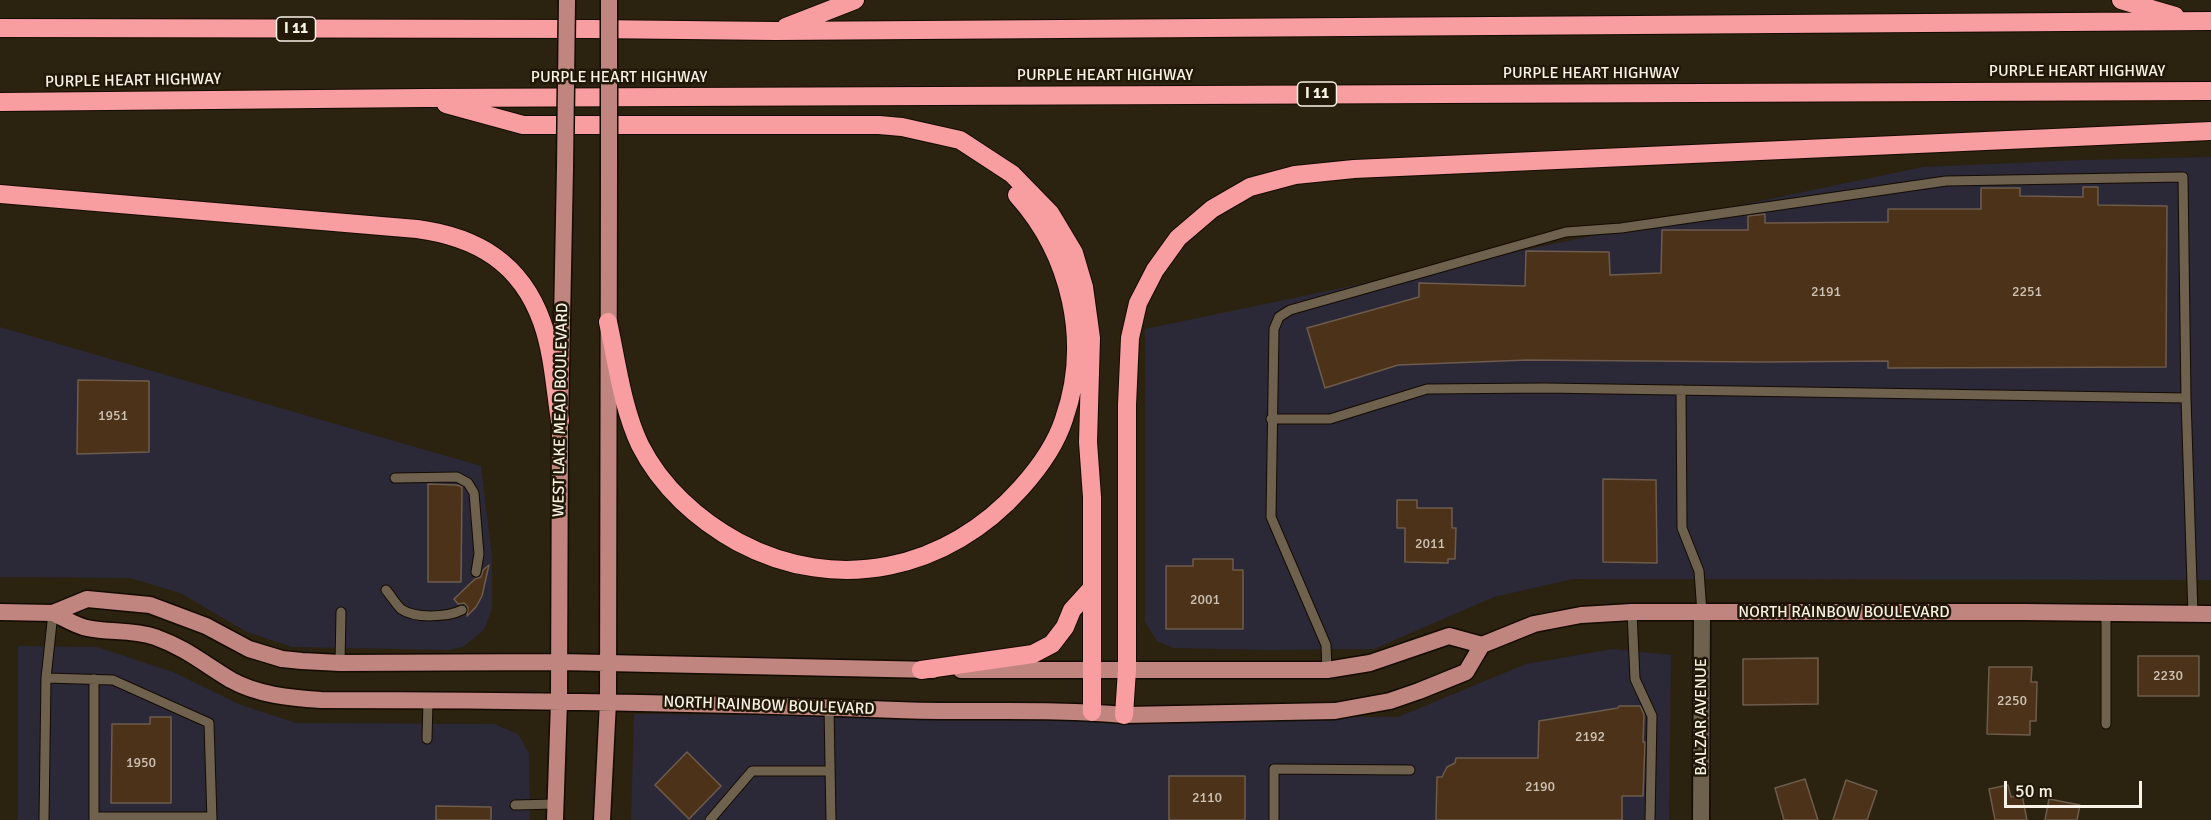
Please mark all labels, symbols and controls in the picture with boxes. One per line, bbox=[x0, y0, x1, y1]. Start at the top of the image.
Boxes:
road number: I 11 bbox=[276, 17, 316, 41]
street label: PURPLE HEART HIGHWAY bbox=[1989, 62, 2165, 82]
street label: PURPLE HEART HIGHWAY bbox=[1503, 64, 1679, 84]
street label: PURPLE HEART HIGHWAY bbox=[1017, 66, 1193, 86]
street label: PURPLE HEART HIGHWAY bbox=[531, 68, 707, 88]
street label: PURPLE HEART HIGHWAY bbox=[45, 70, 221, 92]
road number: I 11 bbox=[1298, 82, 1336, 106]
house number: 2191 bbox=[1811, 284, 1841, 300]
house number: 2251 bbox=[2012, 284, 2042, 300]
street label: WEST LAKE MEAD BOULEVARD bbox=[550, 303, 572, 517]
house number: 1951 bbox=[98, 408, 128, 424]
house number: 2011 bbox=[1415, 536, 1445, 552]
house number: 2001 bbox=[1190, 592, 1220, 608]
street label: NORTH RAINBOW BOULEVARD bbox=[1738, 603, 1950, 623]
street label: BALZAR AVENUE bbox=[1692, 658, 1712, 776]
house number: 2230 bbox=[2153, 668, 2183, 684]
street label: NORTH RAINBOW BOULEVARD bbox=[663, 693, 875, 719]
house number: 2250 bbox=[1997, 693, 2027, 709]
house number: 2192 bbox=[1575, 729, 1605, 745]
house number: 1950 bbox=[126, 755, 156, 771]
scale bar bbox=[2007, 769, 2145, 807]
house number: 2190 bbox=[1525, 779, 1555, 795]
text: 50 m bbox=[2015, 780, 2053, 802]
house number: 2110 bbox=[1192, 790, 1222, 806]

